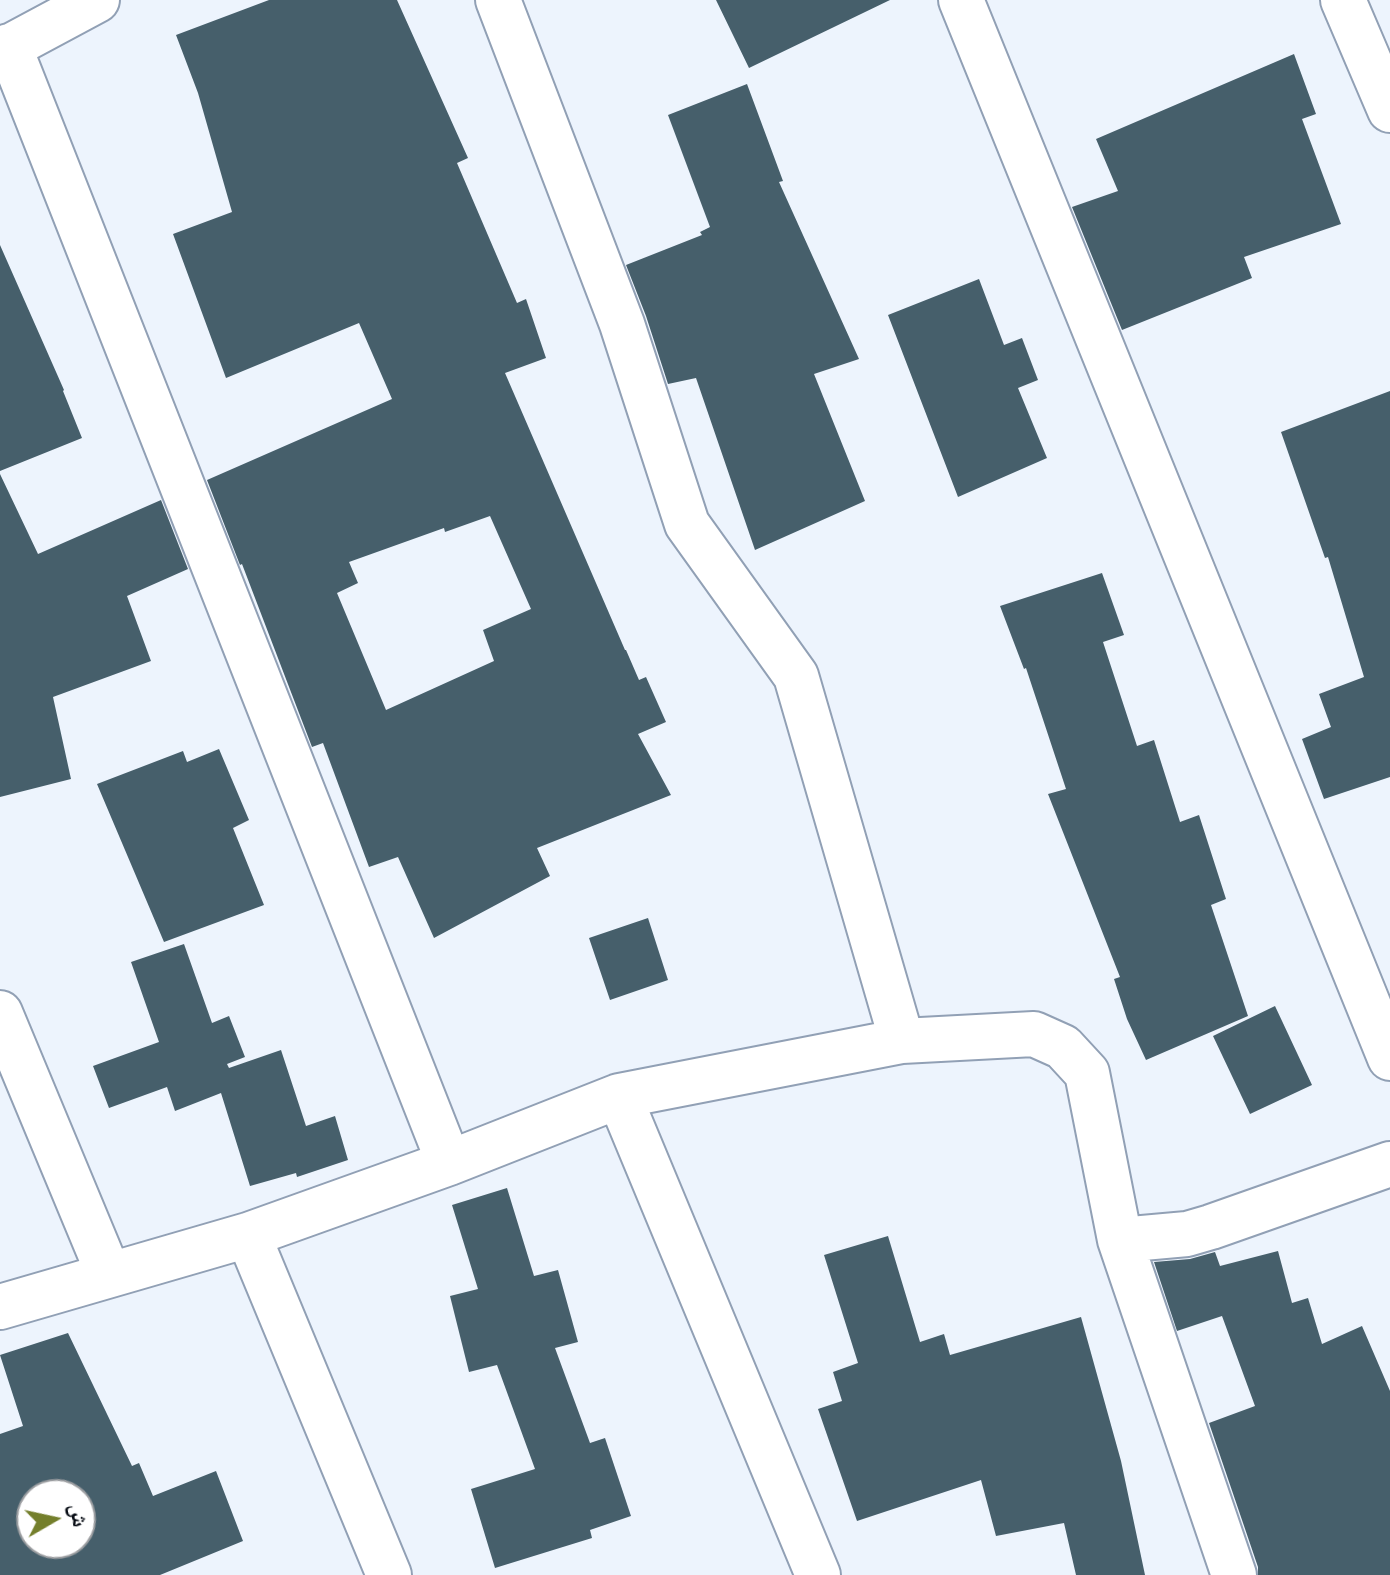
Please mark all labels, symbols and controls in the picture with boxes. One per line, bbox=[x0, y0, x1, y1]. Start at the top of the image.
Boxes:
north arrow bbox=[16, 1479, 96, 1559]
text: ش bbox=[63, 1502, 93, 1529]

